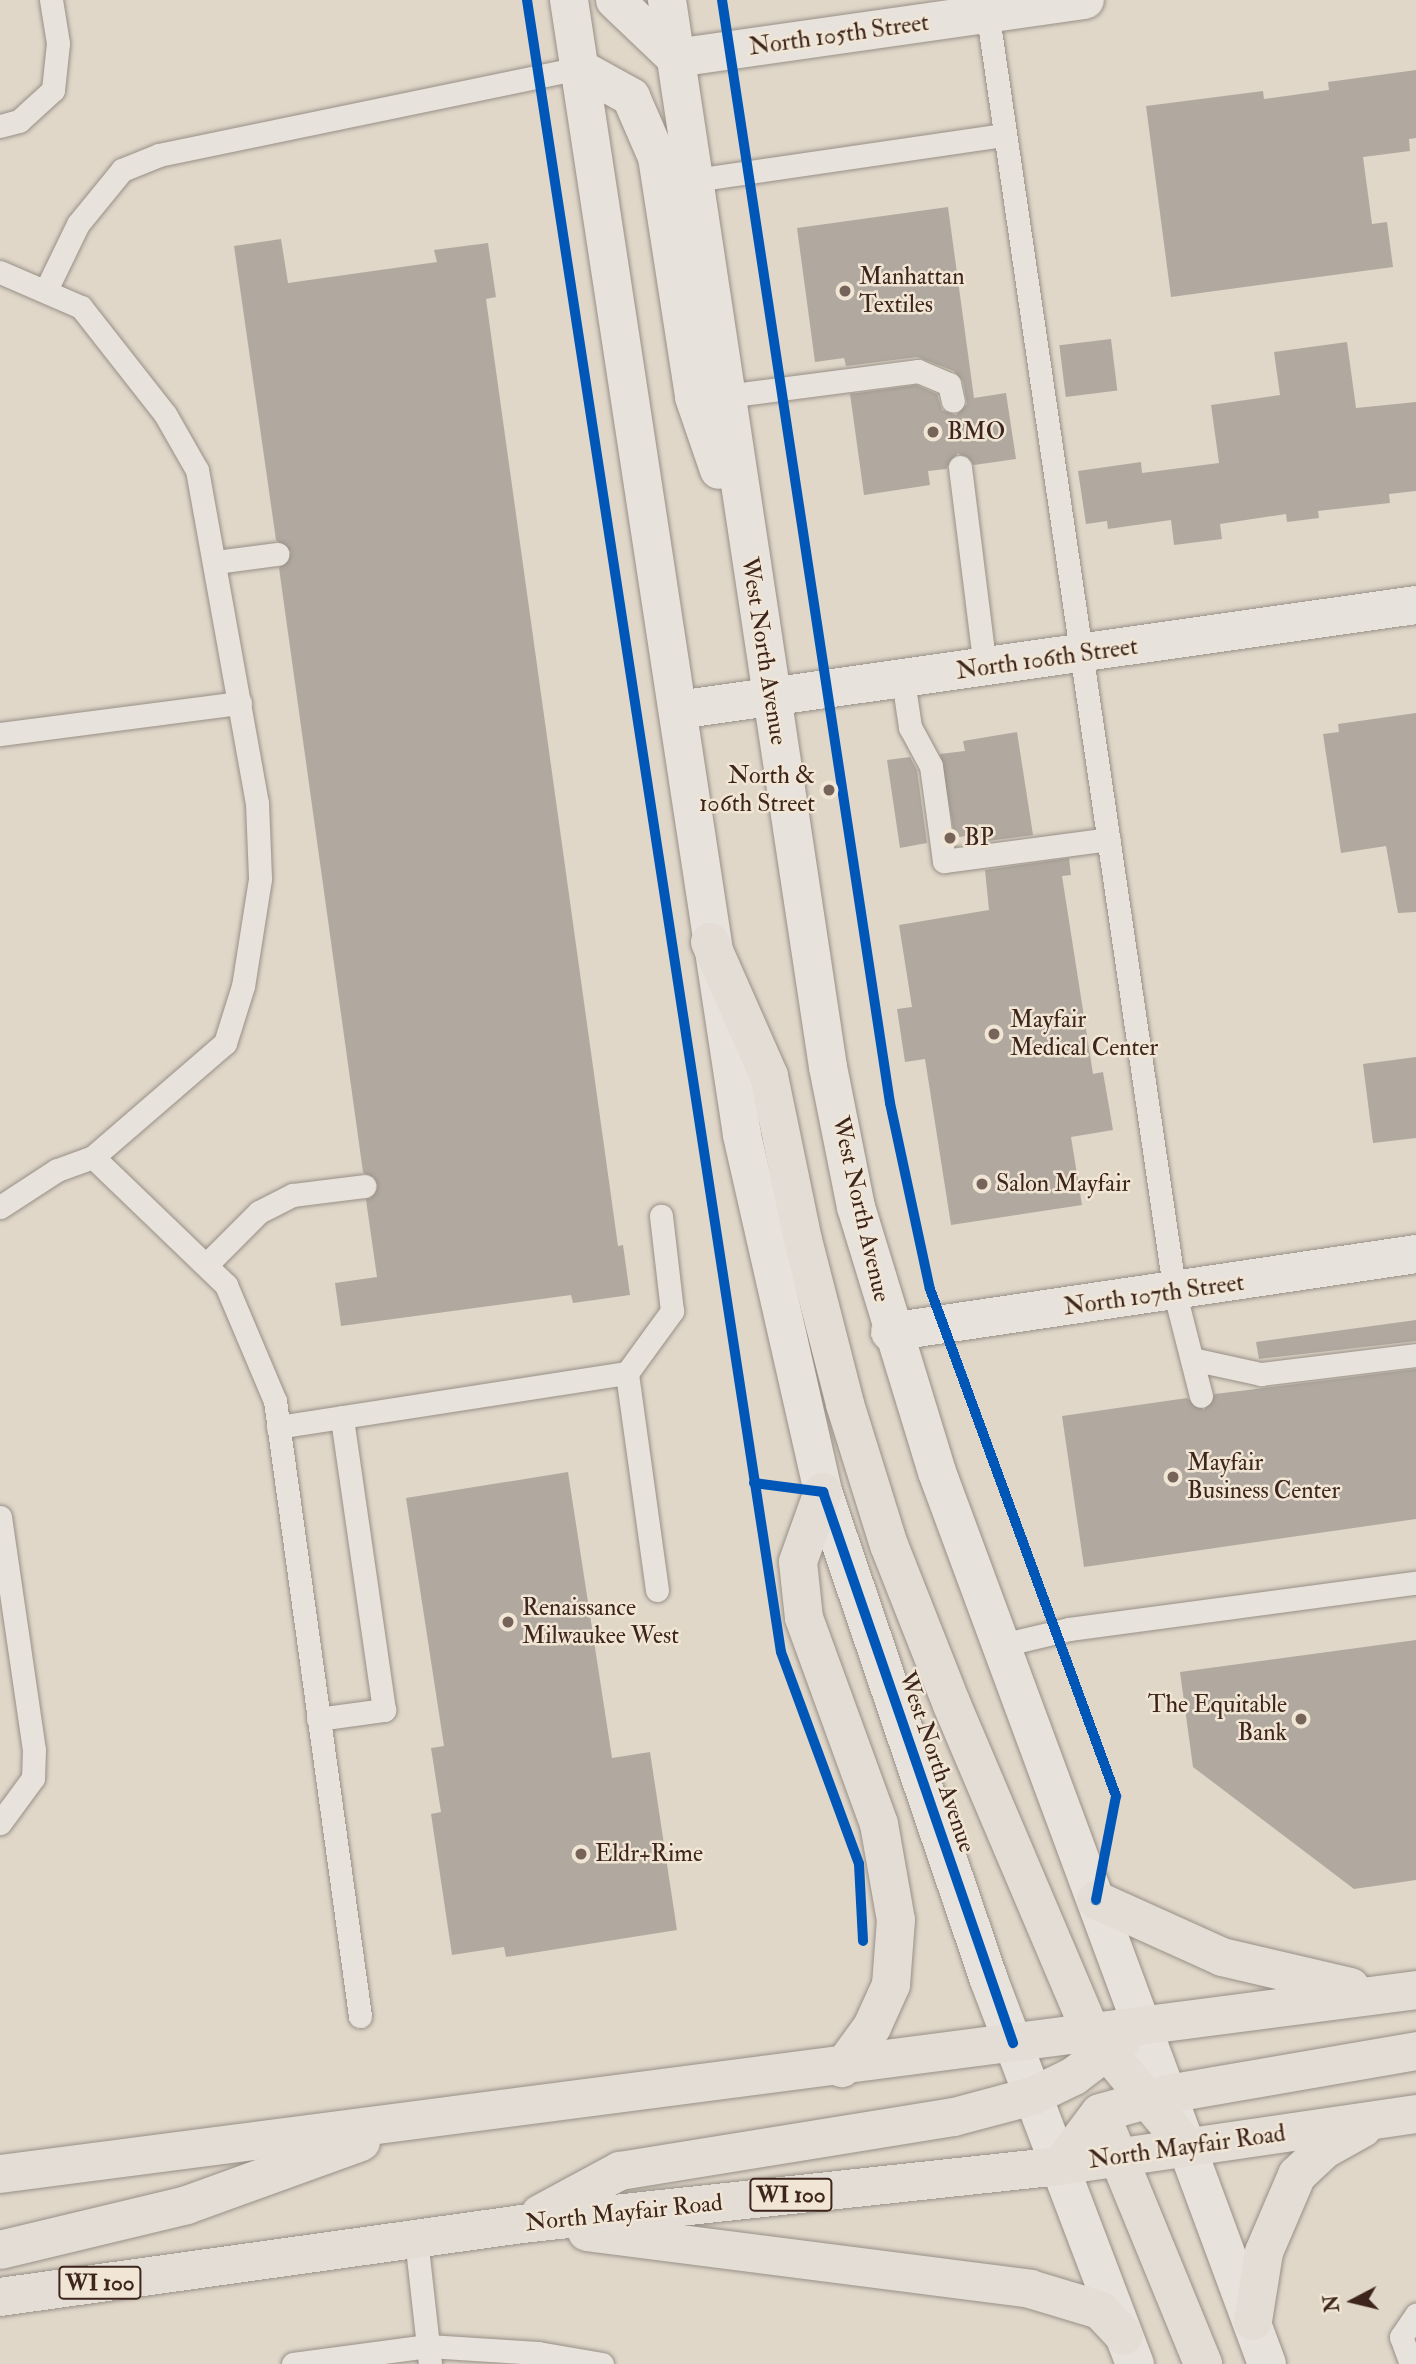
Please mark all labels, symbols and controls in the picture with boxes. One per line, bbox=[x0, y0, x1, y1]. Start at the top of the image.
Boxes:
street label: North 105th Street bbox=[747, 8, 931, 62]
place label: Manhattan Textiles bbox=[859, 263, 965, 319]
marker: Manhattan Textiles bbox=[837, 283, 853, 299]
place label: BMO bbox=[947, 418, 1005, 446]
marker: BMO bbox=[925, 424, 941, 440]
street label: West North Avenue bbox=[735, 555, 793, 747]
street label: North 106th Street bbox=[954, 632, 1140, 686]
place label: North & 106th Street bbox=[699, 762, 815, 818]
marker: North & 106th Street bbox=[821, 782, 837, 798]
place label: BP bbox=[964, 824, 994, 852]
marker: BP bbox=[942, 830, 958, 846]
place label: Mayfair Medical Center bbox=[1010, 1006, 1158, 1062]
marker: Mayfair Medical Center bbox=[984, 1024, 1004, 1044]
street label: West North Avenue bbox=[826, 1113, 896, 1305]
place label: Salon Mayfair bbox=[996, 1170, 1130, 1198]
marker: Salon Mayfair bbox=[974, 1176, 990, 1192]
street label: North 107th Street bbox=[1062, 1268, 1246, 1322]
place label: Mayfair Business Center bbox=[1187, 1449, 1340, 1505]
marker: Mayfair Business Center bbox=[1165, 1469, 1181, 1485]
place label: Renaissance Milwaukee West bbox=[522, 1594, 679, 1650]
marker: Renaissance Milwaukee West bbox=[500, 1614, 516, 1630]
street label: West North Avenue bbox=[893, 1668, 981, 1856]
place label: The Equitable Bank bbox=[1148, 1691, 1287, 1747]
marker: The Equitable Bank bbox=[1293, 1711, 1309, 1727]
place label: Eldr+Rime bbox=[595, 1840, 703, 1868]
marker: Eldr+Rime bbox=[573, 1846, 589, 1862]
street label: North Mayfair Road bbox=[1087, 2119, 1287, 2175]
road number: WI 100 bbox=[749, 2176, 833, 2214]
street label: North Mayfair Road bbox=[524, 2188, 724, 2238]
road number: WI 100 bbox=[58, 2264, 142, 2302]
north arrow bbox=[1318, 2266, 1388, 2336]
text: N bbox=[1319, 2294, 1345, 2313]

